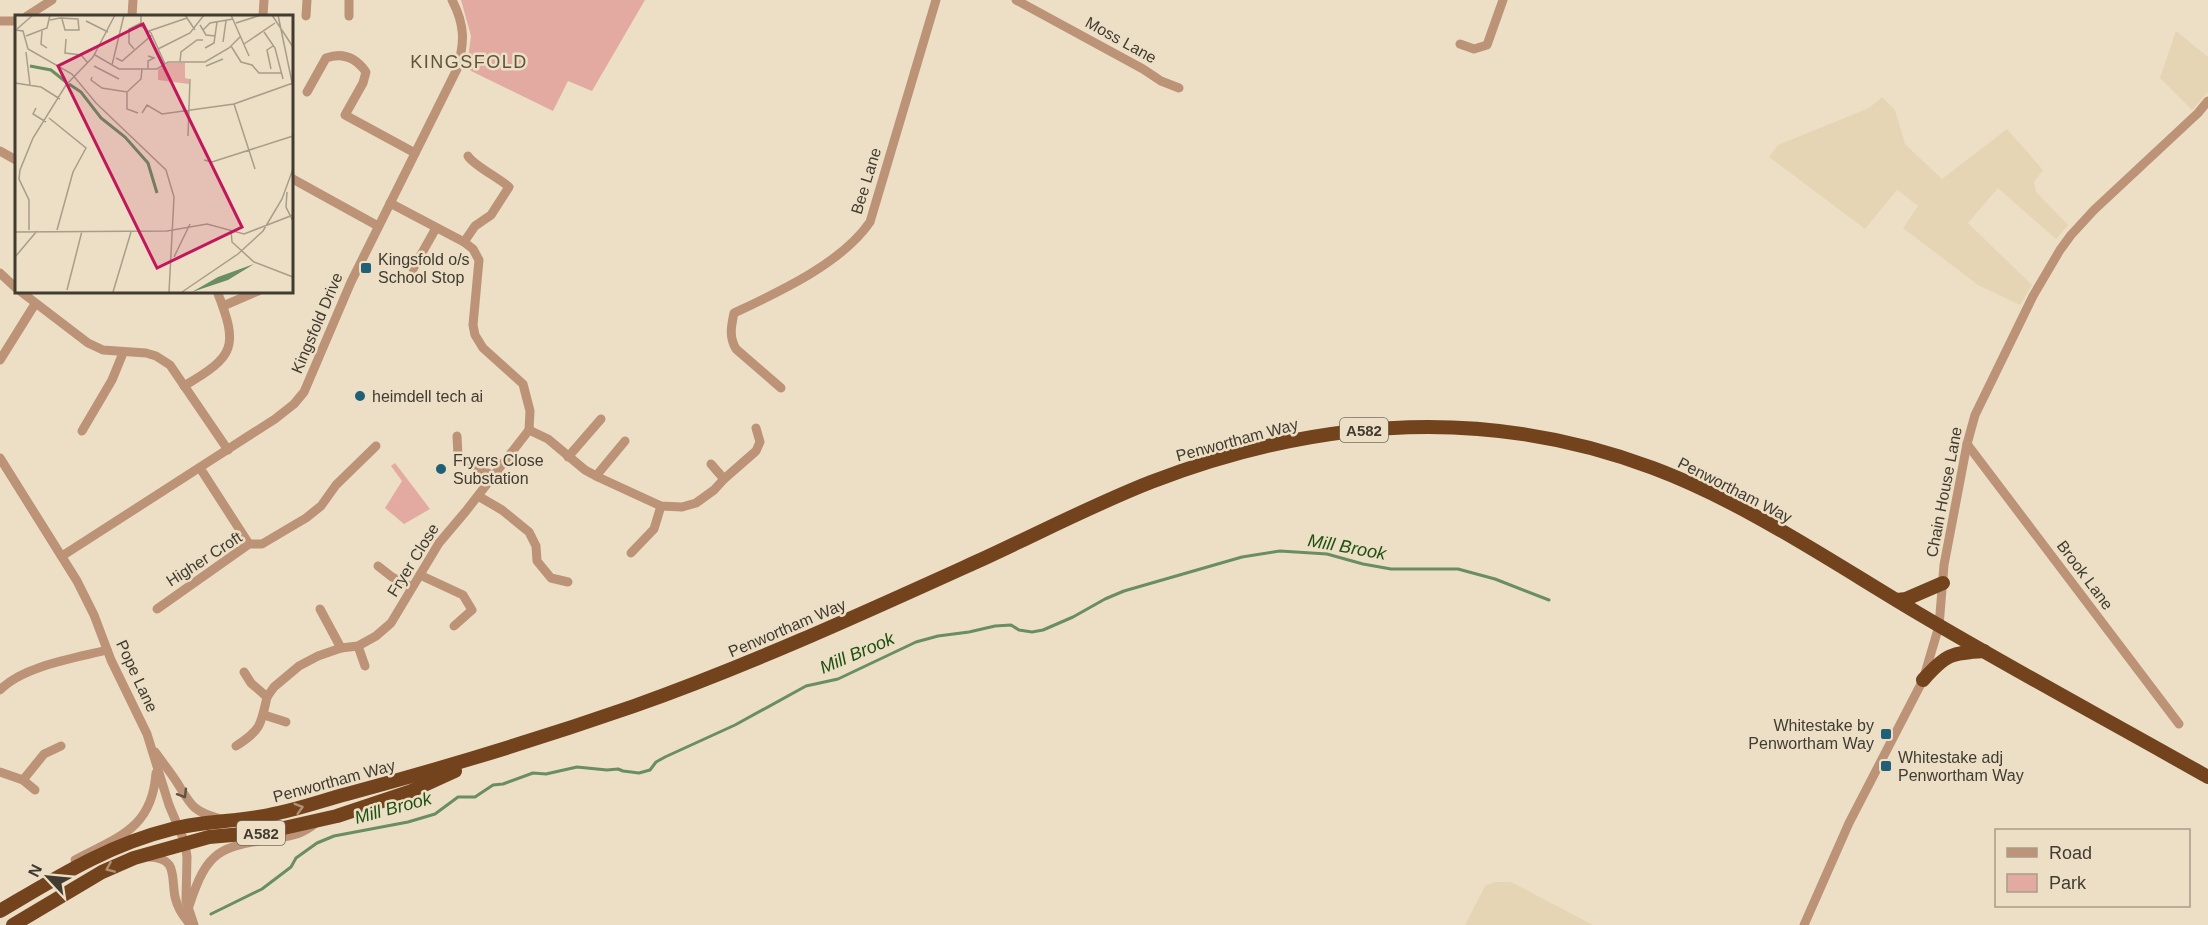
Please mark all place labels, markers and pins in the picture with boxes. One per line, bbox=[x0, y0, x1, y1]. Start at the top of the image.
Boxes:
place label: Kingsfold o/s School Stop bbox=[378, 251, 470, 286]
marker: Kingsfold o/s School Stop bbox=[359, 261, 373, 275]
place label: heimdell tech ai bbox=[372, 388, 483, 405]
marker: heimdell tech ai bbox=[353, 389, 367, 403]
place label: Fryers Close Substation bbox=[453, 452, 544, 487]
marker: Fryers Close Substation bbox=[434, 462, 448, 476]
place label: Whitestake by Penwortham Way bbox=[1748, 717, 1874, 752]
marker: Whitestake by Penwortham Way bbox=[1879, 727, 1893, 741]
place label: Whitestake adj Penwortham Way bbox=[1898, 749, 2024, 784]
marker: Whitestake adj Penwortham Way bbox=[1879, 759, 1893, 773]

